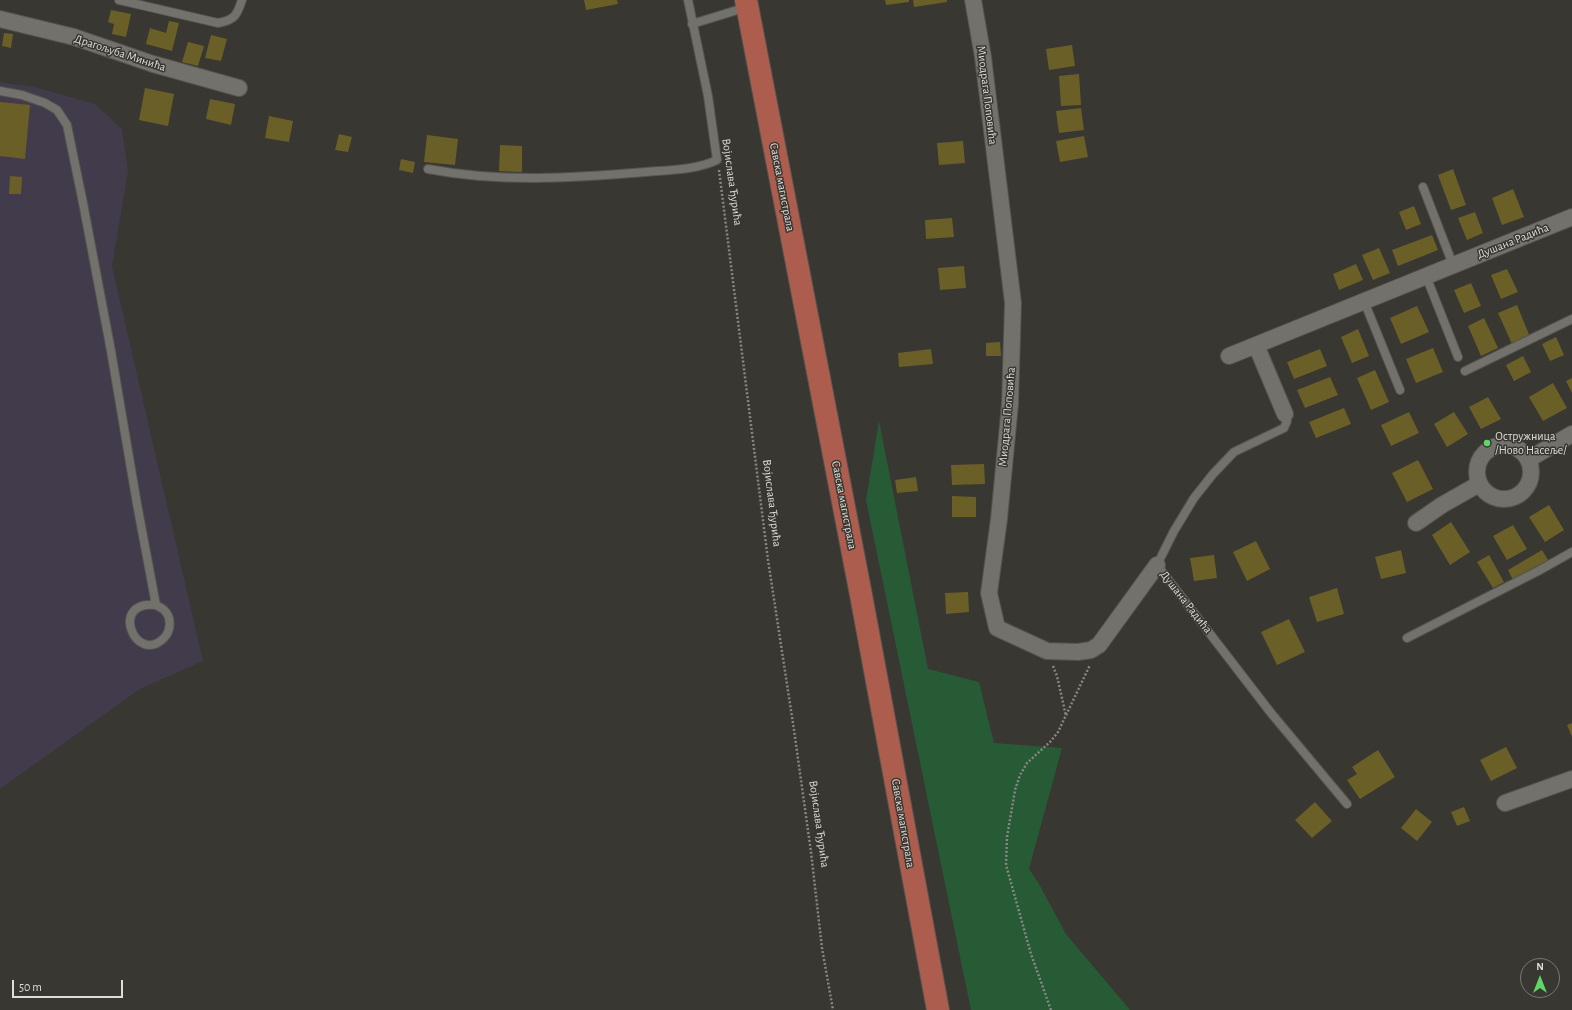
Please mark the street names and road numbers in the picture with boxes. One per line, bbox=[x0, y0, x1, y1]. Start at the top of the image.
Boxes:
street label: Драгољуба Минића bbox=[72, 31, 168, 75]
street label: Миодрага Поповића bbox=[974, 45, 1000, 145]
street label: Војислава Ђурића bbox=[719, 137, 745, 227]
street label: Савска магистрала bbox=[766, 141, 798, 233]
street label: Душана Радића bbox=[1475, 220, 1551, 262]
street label: Миодрага Поповића bbox=[995, 367, 1019, 467]
street label: Војислава Ђурића bbox=[759, 458, 785, 548]
street label: Савска магистрала bbox=[828, 459, 860, 551]
street label: Душана Радића bbox=[1157, 568, 1215, 636]
street label: Савска магистрала bbox=[888, 777, 918, 869]
street label: Војислава Ђурића bbox=[806, 779, 832, 869]

